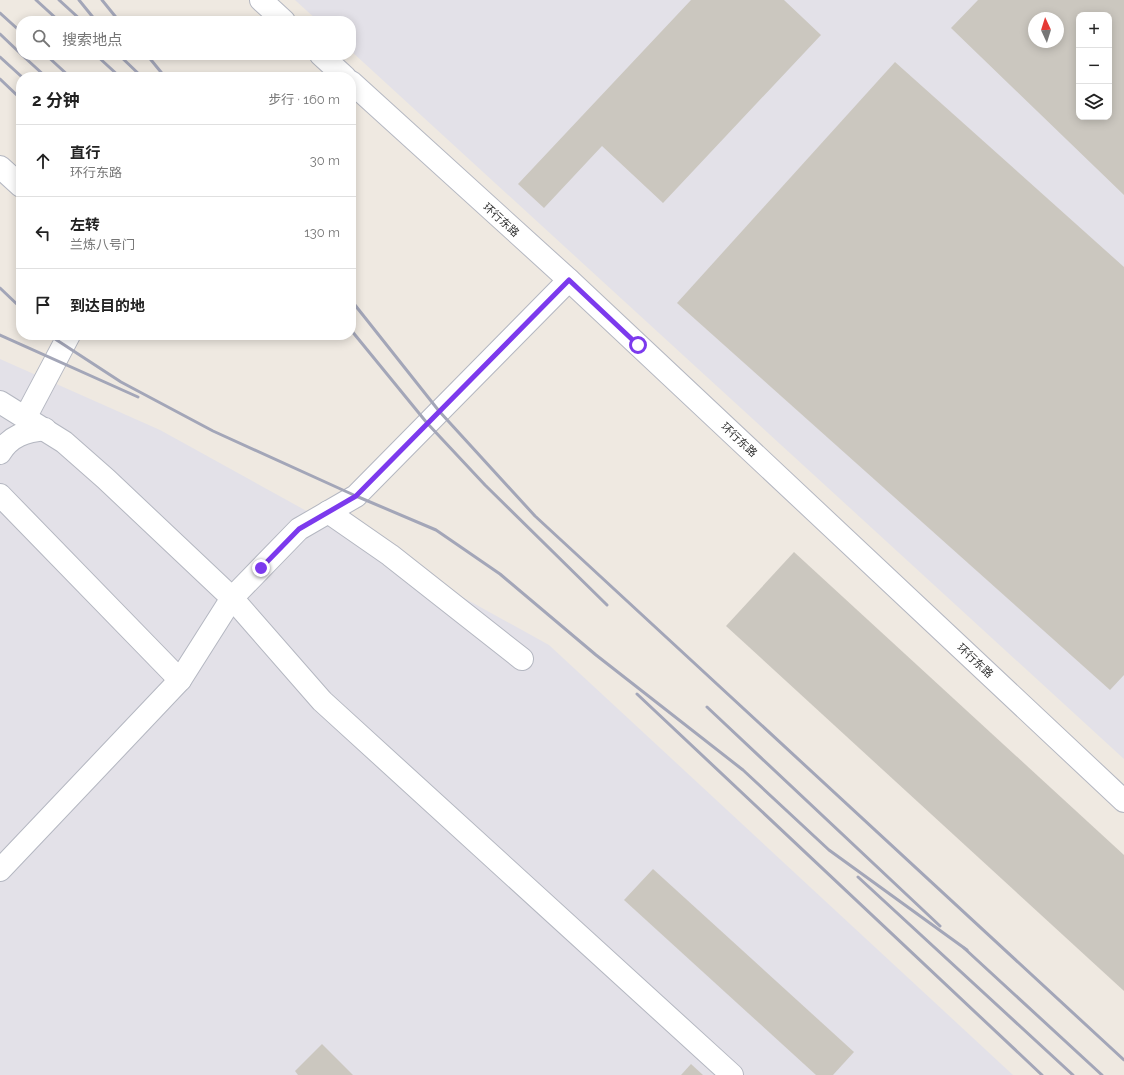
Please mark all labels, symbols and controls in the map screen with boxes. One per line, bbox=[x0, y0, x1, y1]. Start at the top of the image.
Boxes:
north arrow bbox=[1028, 12, 1064, 48]
map controls bbox=[1076, 12, 1112, 120]
button: + bbox=[1076, 12, 1112, 48]
search box bbox=[16, 16, 356, 60]
icon: search bbox=[30, 27, 52, 49]
text: 搜索地点 bbox=[62, 31, 122, 49]
button: − bbox=[1076, 48, 1112, 84]
button: layers bbox=[1076, 84, 1112, 120]
text: 2 分钟 bbox=[32, 90, 80, 110]
text: 步行 · 160 m bbox=[268, 92, 340, 107]
text: 直行 bbox=[70, 144, 100, 162]
icon: ahead bbox=[32, 150, 54, 172]
text: 30 m bbox=[310, 153, 340, 168]
text: 环行东路 bbox=[70, 165, 122, 180]
street label: 环行东路 bbox=[480, 200, 522, 240]
text: 左转 bbox=[70, 216, 100, 234]
icon: left bbox=[32, 222, 54, 244]
text: 130 m bbox=[304, 225, 340, 240]
text: 兰炼八号门 bbox=[70, 237, 135, 252]
icon: arrive bbox=[32, 294, 54, 316]
text: 到达目的地 bbox=[70, 297, 145, 315]
route start bbox=[629, 336, 647, 354]
street label: 环行东路 bbox=[718, 420, 760, 460]
route end bbox=[252, 559, 270, 577]
street label: 环行东路 bbox=[954, 641, 996, 681]

